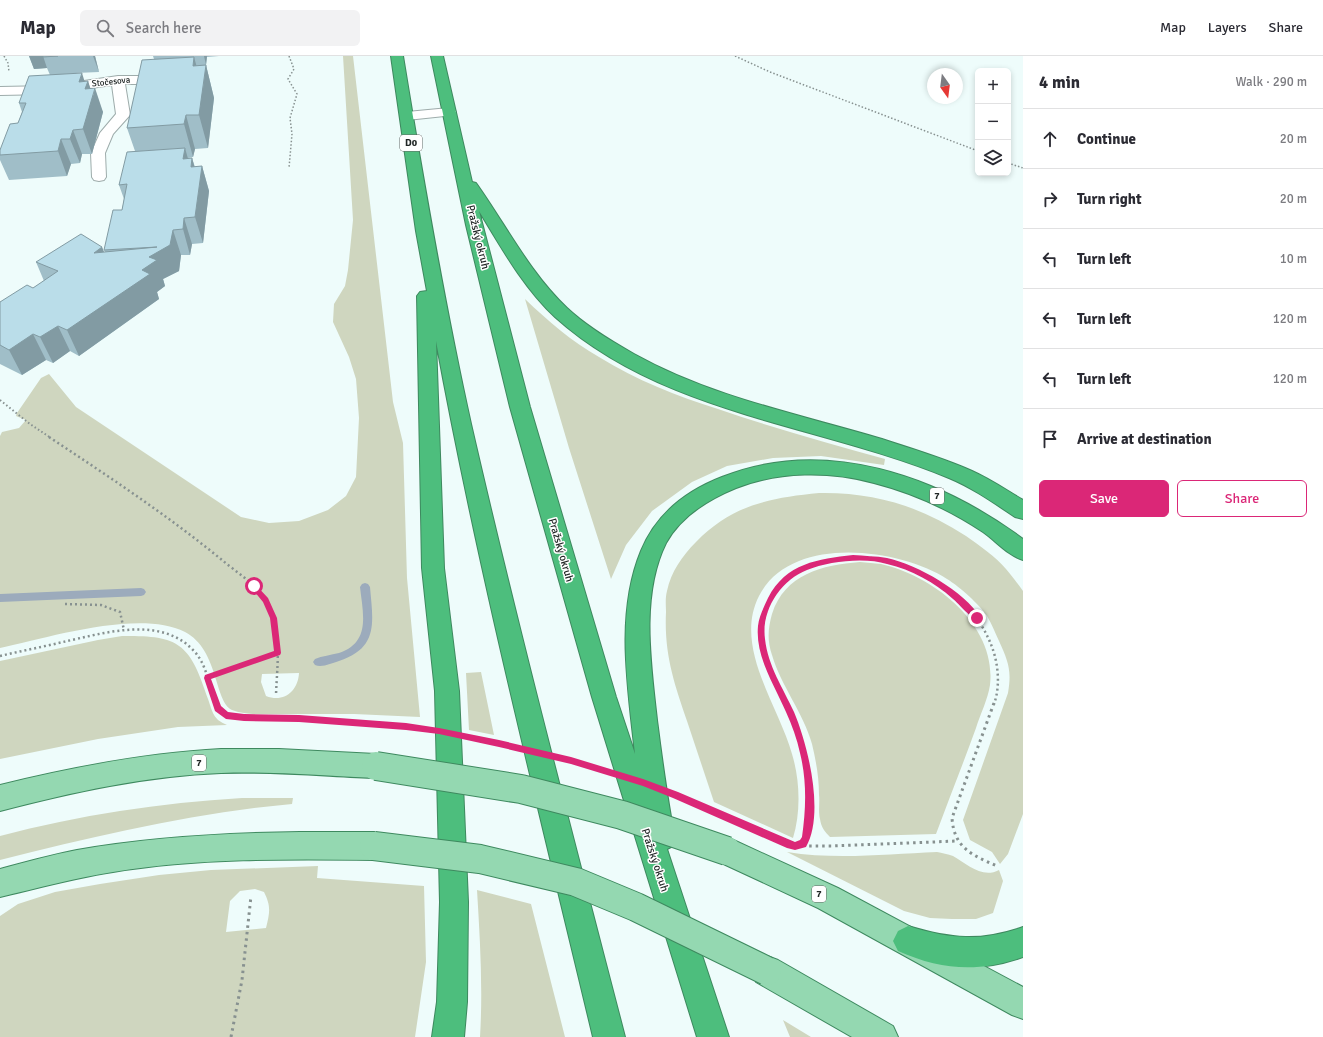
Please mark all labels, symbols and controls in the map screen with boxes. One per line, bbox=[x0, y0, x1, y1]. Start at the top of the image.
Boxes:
search box bbox=[80, 10, 360, 46]
text: Map bbox=[20, 16, 56, 40]
icon: search bbox=[94, 17, 116, 39]
text: Search here bbox=[126, 19, 201, 37]
text: Map bbox=[1160, 19, 1186, 36]
text: Layers bbox=[1208, 19, 1247, 36]
text: Share bbox=[1269, 19, 1303, 36]
north arrow bbox=[927, 68, 963, 104]
map controls bbox=[975, 68, 1011, 176]
button: + bbox=[975, 68, 1011, 104]
text: 4 min bbox=[1039, 72, 1080, 93]
street label: Stočesova bbox=[91, 74, 131, 89]
text: Walk · 290 m bbox=[1236, 74, 1307, 90]
button: − bbox=[975, 104, 1011, 140]
icon: ahead bbox=[1039, 128, 1061, 150]
text: Continue bbox=[1077, 130, 1136, 148]
text: 20 m bbox=[1280, 131, 1307, 147]
road number: D0 bbox=[400, 135, 422, 151]
button: layers bbox=[975, 140, 1011, 176]
icon: right bbox=[1039, 188, 1061, 210]
text: Turn right bbox=[1077, 190, 1142, 208]
text: 20 m bbox=[1280, 191, 1307, 207]
street label: Pražský okruh bbox=[464, 204, 492, 270]
icon: left bbox=[1039, 248, 1061, 270]
text: Turn left bbox=[1077, 250, 1131, 268]
text: 10 m bbox=[1280, 251, 1307, 267]
icon: left bbox=[1039, 308, 1061, 330]
text: Turn left bbox=[1077, 310, 1131, 328]
text: 120 m bbox=[1273, 311, 1307, 327]
icon: left bbox=[1039, 368, 1061, 390]
text: Turn left bbox=[1077, 370, 1131, 388]
text: 120 m bbox=[1273, 371, 1307, 387]
icon: arrive bbox=[1039, 428, 1061, 450]
text: Arrive at destination bbox=[1077, 430, 1212, 448]
button: Save bbox=[1039, 480, 1169, 517]
button: Share bbox=[1177, 480, 1307, 517]
road number: 7 bbox=[930, 488, 944, 504]
street label: Pražský okruh bbox=[546, 517, 576, 583]
route start bbox=[245, 577, 263, 595]
route end bbox=[968, 609, 986, 627]
road number: 7 bbox=[192, 755, 206, 771]
street label: Pražský okruh bbox=[639, 827, 671, 893]
road number: 7 bbox=[812, 886, 826, 902]

